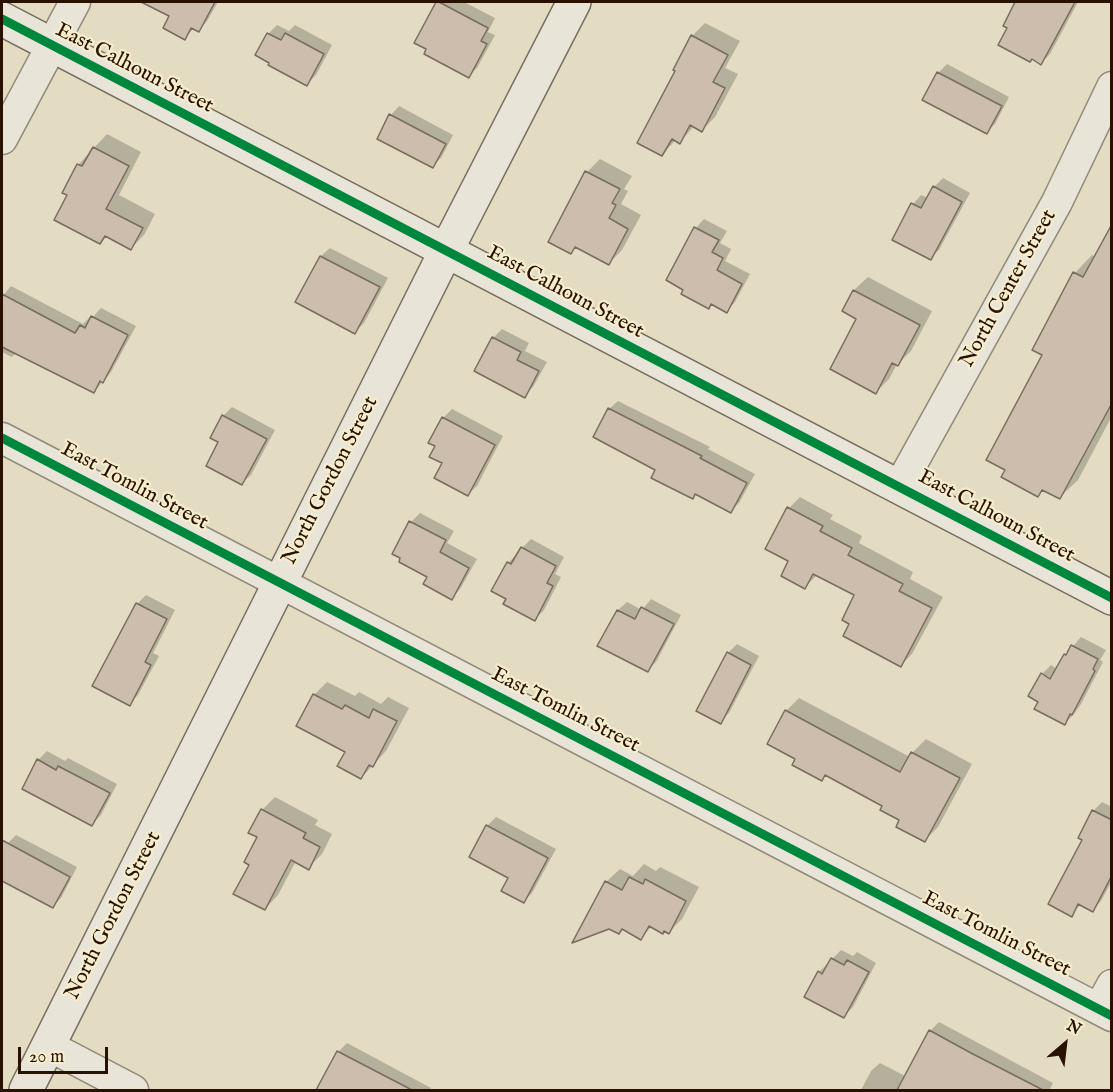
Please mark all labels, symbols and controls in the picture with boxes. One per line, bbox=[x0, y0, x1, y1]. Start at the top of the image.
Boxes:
street label: East Calhoun Street bbox=[51, 18, 217, 120]
street label: North Center Street bbox=[955, 206, 1063, 372]
street label: East Calhoun Street bbox=[482, 241, 648, 345]
street label: North Gordon Street bbox=[278, 393, 384, 569]
street label: East Tomlin Street bbox=[56, 438, 212, 536]
street label: East Calhoun Street bbox=[913, 465, 1079, 569]
street label: East Tomlin Street bbox=[487, 663, 643, 759]
street label: North Gordon Street bbox=[61, 828, 167, 1004]
street label: East Tomlin Street bbox=[918, 887, 1074, 983]
north arrow bbox=[1035, 1014, 1095, 1074]
text: N bbox=[1063, 1016, 1084, 1040]
scale bar bbox=[21, 1035, 111, 1073]
text: 20 m bbox=[29, 1046, 64, 1069]

